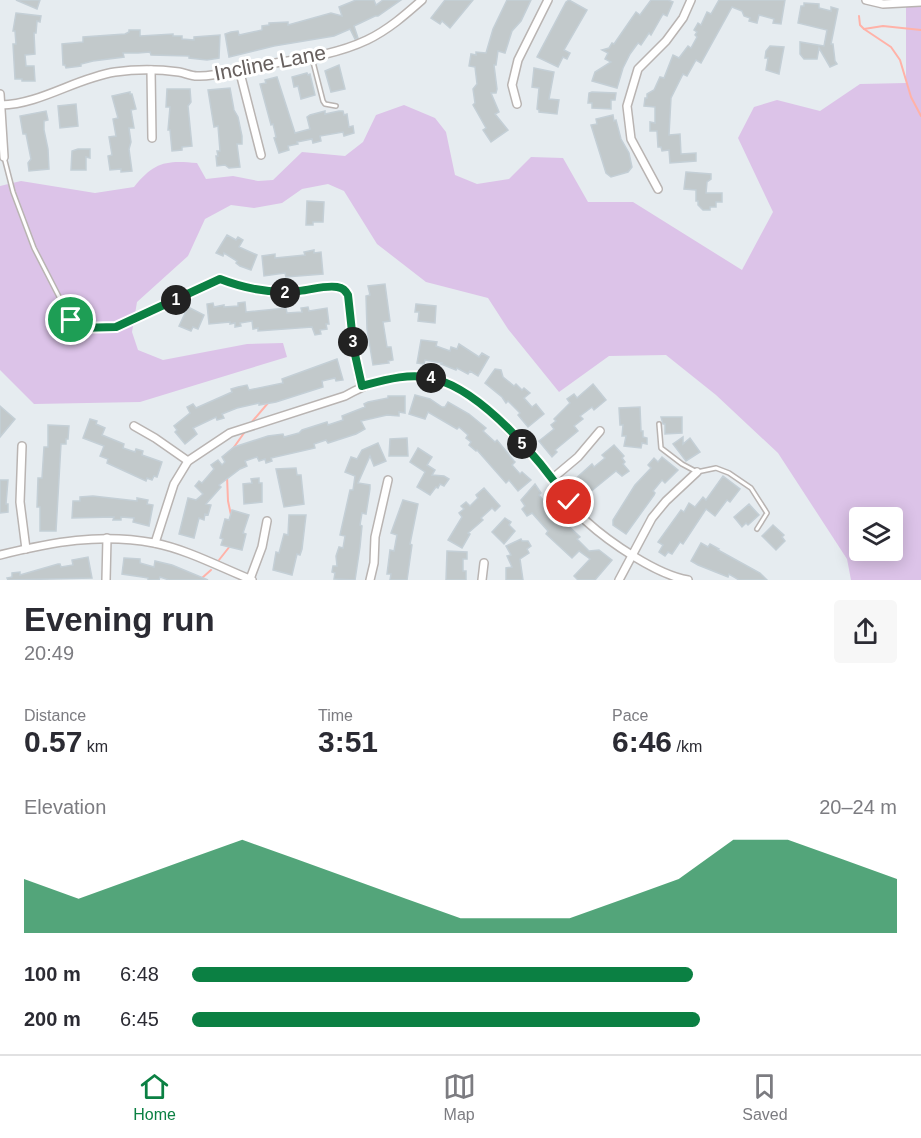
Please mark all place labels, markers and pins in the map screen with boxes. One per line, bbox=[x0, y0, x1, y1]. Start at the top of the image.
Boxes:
pin: 2 bbox=[270, 278, 300, 308]
pin: 1 bbox=[161, 285, 191, 315]
pin bbox=[45, 294, 96, 345]
pin: 3 bbox=[338, 327, 368, 357]
pin: 4 bbox=[416, 363, 446, 393]
pin: 5 bbox=[507, 429, 537, 459]
pin bbox=[543, 476, 594, 527]

